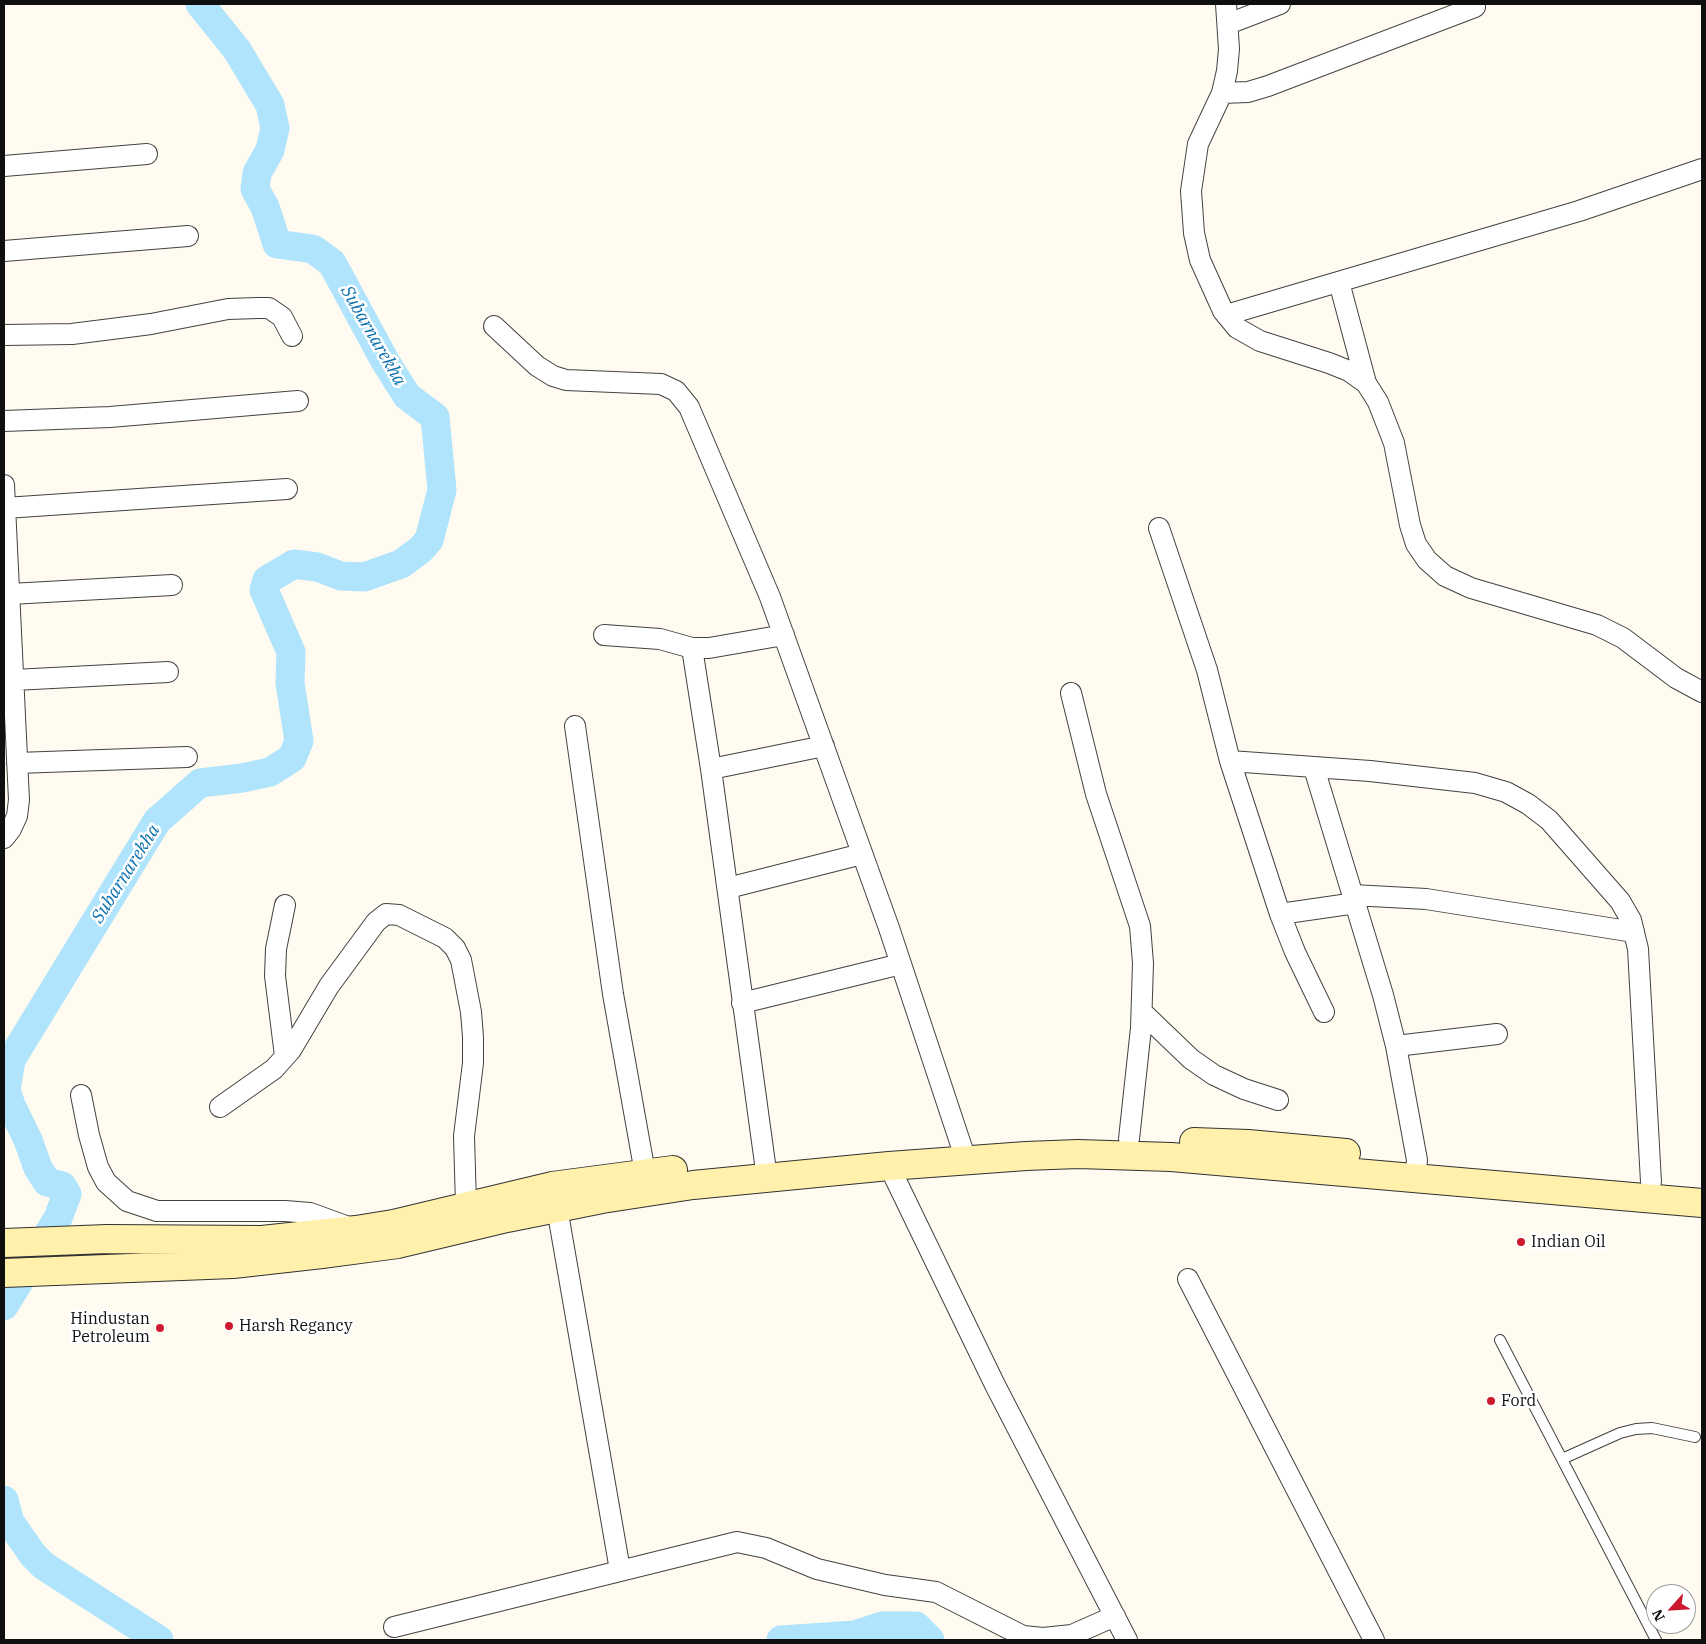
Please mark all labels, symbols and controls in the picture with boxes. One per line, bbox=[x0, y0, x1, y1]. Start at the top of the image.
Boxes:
water label: Subarnarekha bbox=[336, 282, 410, 390]
water label: Subarnarekha bbox=[87, 821, 165, 927]
place label: Indian Oil bbox=[1531, 1232, 1605, 1252]
marker: Indian Oil bbox=[1515, 1236, 1527, 1248]
place label: Hindustan Petroleum bbox=[70, 1309, 150, 1347]
place label: Harsh Regancy bbox=[239, 1316, 352, 1336]
marker: Harsh Regancy bbox=[223, 1320, 235, 1332]
marker: Hindustan Petroleum bbox=[154, 1322, 166, 1334]
place label: Ford bbox=[1501, 1391, 1536, 1411]
marker: Ford bbox=[1485, 1395, 1497, 1407]
north arrow bbox=[1646, 1584, 1696, 1634]
text: N bbox=[1648, 1606, 1669, 1624]

